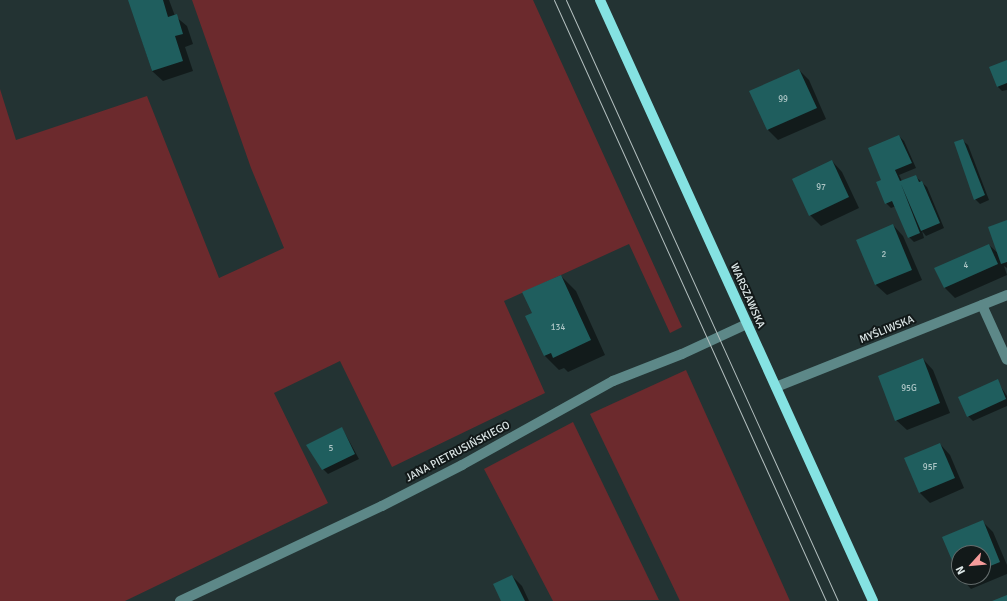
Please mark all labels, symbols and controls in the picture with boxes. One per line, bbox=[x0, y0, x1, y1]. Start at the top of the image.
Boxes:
house number: 99 bbox=[778, 95, 788, 105]
house number: 97 bbox=[816, 183, 826, 193]
house number: 2 bbox=[882, 250, 886, 260]
house number: 4 bbox=[964, 261, 968, 271]
street label: WARSZAWSKA bbox=[727, 262, 767, 330]
street label: MYŚLIWSKA bbox=[858, 313, 916, 347]
house number: 134 bbox=[551, 323, 565, 333]
house number: 95G bbox=[901, 384, 917, 394]
street label: JANA PIETRUSIŃSKIEGO bbox=[404, 419, 512, 485]
house number: 5 bbox=[329, 444, 333, 454]
house number: 95F bbox=[923, 463, 937, 473]
north arrow bbox=[951, 545, 991, 585]
text: N bbox=[953, 564, 968, 577]

